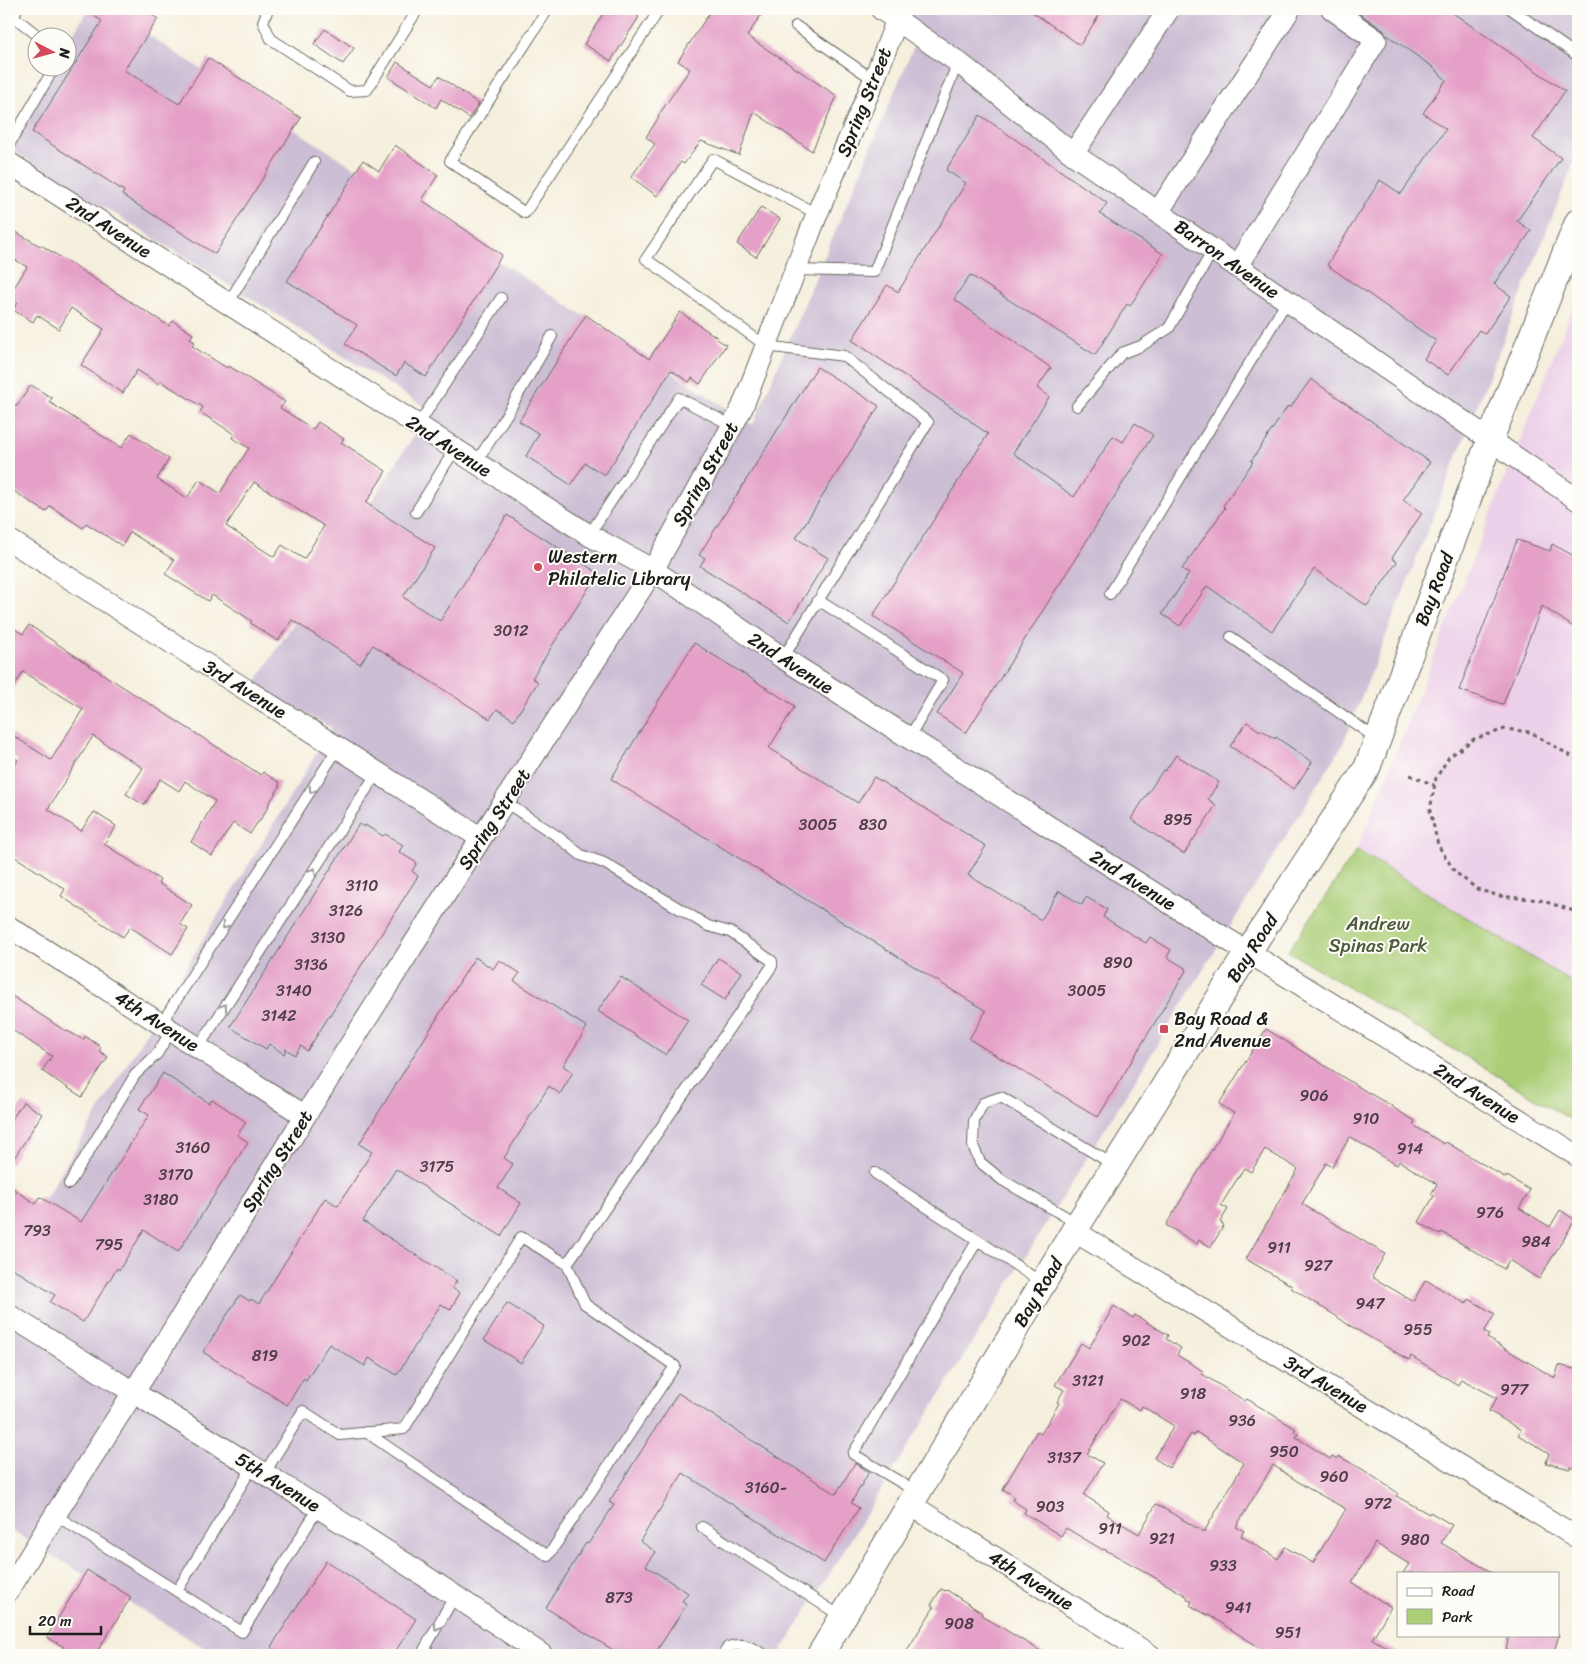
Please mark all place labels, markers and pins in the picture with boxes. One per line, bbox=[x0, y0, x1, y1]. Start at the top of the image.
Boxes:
place label: Western Philatelic Library bbox=[548, 540, 691, 595]
marker: Western Philatelic Library bbox=[532, 561, 544, 573]
place label: Bay Road & 2nd Avenue bbox=[1174, 1002, 1271, 1057]
marker: Bay Road & 2nd Avenue bbox=[1158, 1023, 1170, 1035]

